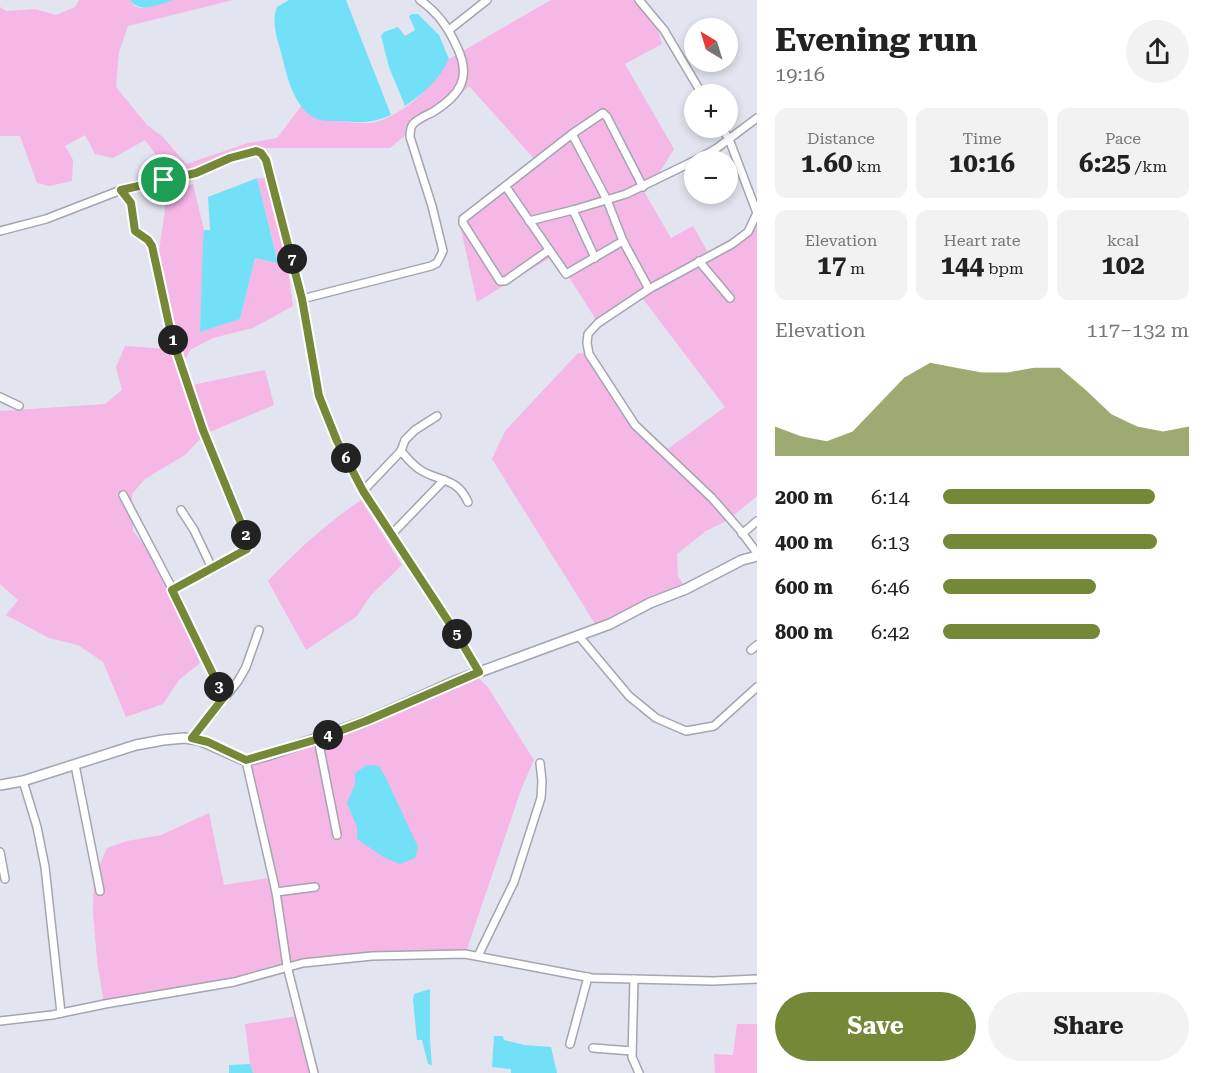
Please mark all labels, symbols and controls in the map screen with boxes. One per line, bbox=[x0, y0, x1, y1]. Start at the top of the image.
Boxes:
north arrow bbox=[684, 18, 738, 72]
map controls bbox=[684, 18, 738, 204]
text: Evening run bbox=[775, 20, 977, 59]
button: share bbox=[1126, 20, 1189, 83]
text: 19:16 bbox=[775, 62, 825, 86]
button: + bbox=[684, 84, 738, 138]
text: Distance bbox=[807, 129, 875, 148]
text: Time bbox=[962, 129, 1002, 148]
text: Pace bbox=[1105, 129, 1141, 148]
text: 1.60 bbox=[801, 148, 853, 178]
text: 10:16 bbox=[949, 148, 1015, 178]
text: 6:25 bbox=[1079, 148, 1131, 178]
button: − bbox=[684, 150, 738, 204]
pin bbox=[138, 154, 189, 205]
text: km bbox=[853, 157, 881, 176]
text: /km bbox=[1131, 157, 1167, 176]
icon: arrive bbox=[147, 163, 180, 196]
text: Elevation bbox=[805, 231, 877, 250]
text: Heart rate bbox=[944, 231, 1020, 250]
text: kcal bbox=[1107, 231, 1139, 250]
pin: 7 bbox=[277, 244, 307, 274]
text: 7 bbox=[288, 249, 296, 268]
text: 17 bbox=[817, 250, 846, 280]
text: 144 bbox=[940, 250, 984, 280]
text: 102 bbox=[1101, 250, 1145, 280]
text: m bbox=[846, 259, 865, 278]
text: bpm bbox=[984, 259, 1024, 278]
text: Elevation bbox=[775, 318, 866, 342]
text: 117–132 m bbox=[1086, 318, 1189, 342]
pin: 1 bbox=[158, 325, 188, 355]
text: 1 bbox=[169, 330, 177, 349]
pin: 6 bbox=[331, 443, 361, 473]
text: 6 bbox=[342, 448, 350, 467]
text: 200 m bbox=[775, 485, 833, 509]
text: 6:14 bbox=[871, 485, 910, 509]
pin: 2 bbox=[231, 520, 261, 550]
text: 2 bbox=[242, 525, 250, 544]
text: 400 m bbox=[775, 530, 833, 554]
text: 6:13 bbox=[871, 530, 910, 554]
text: 600 m bbox=[775, 575, 833, 599]
text: 6:46 bbox=[871, 575, 910, 599]
pin: 5 bbox=[442, 619, 472, 649]
text: 800 m bbox=[775, 620, 833, 644]
text: 6:42 bbox=[871, 620, 910, 644]
text: 5 bbox=[453, 624, 461, 643]
pin: 3 bbox=[204, 672, 234, 702]
text: 3 bbox=[215, 677, 223, 696]
pin: 4 bbox=[313, 720, 343, 750]
text: 4 bbox=[324, 725, 332, 744]
button: Save bbox=[775, 992, 976, 1061]
button: Share bbox=[988, 992, 1189, 1061]

